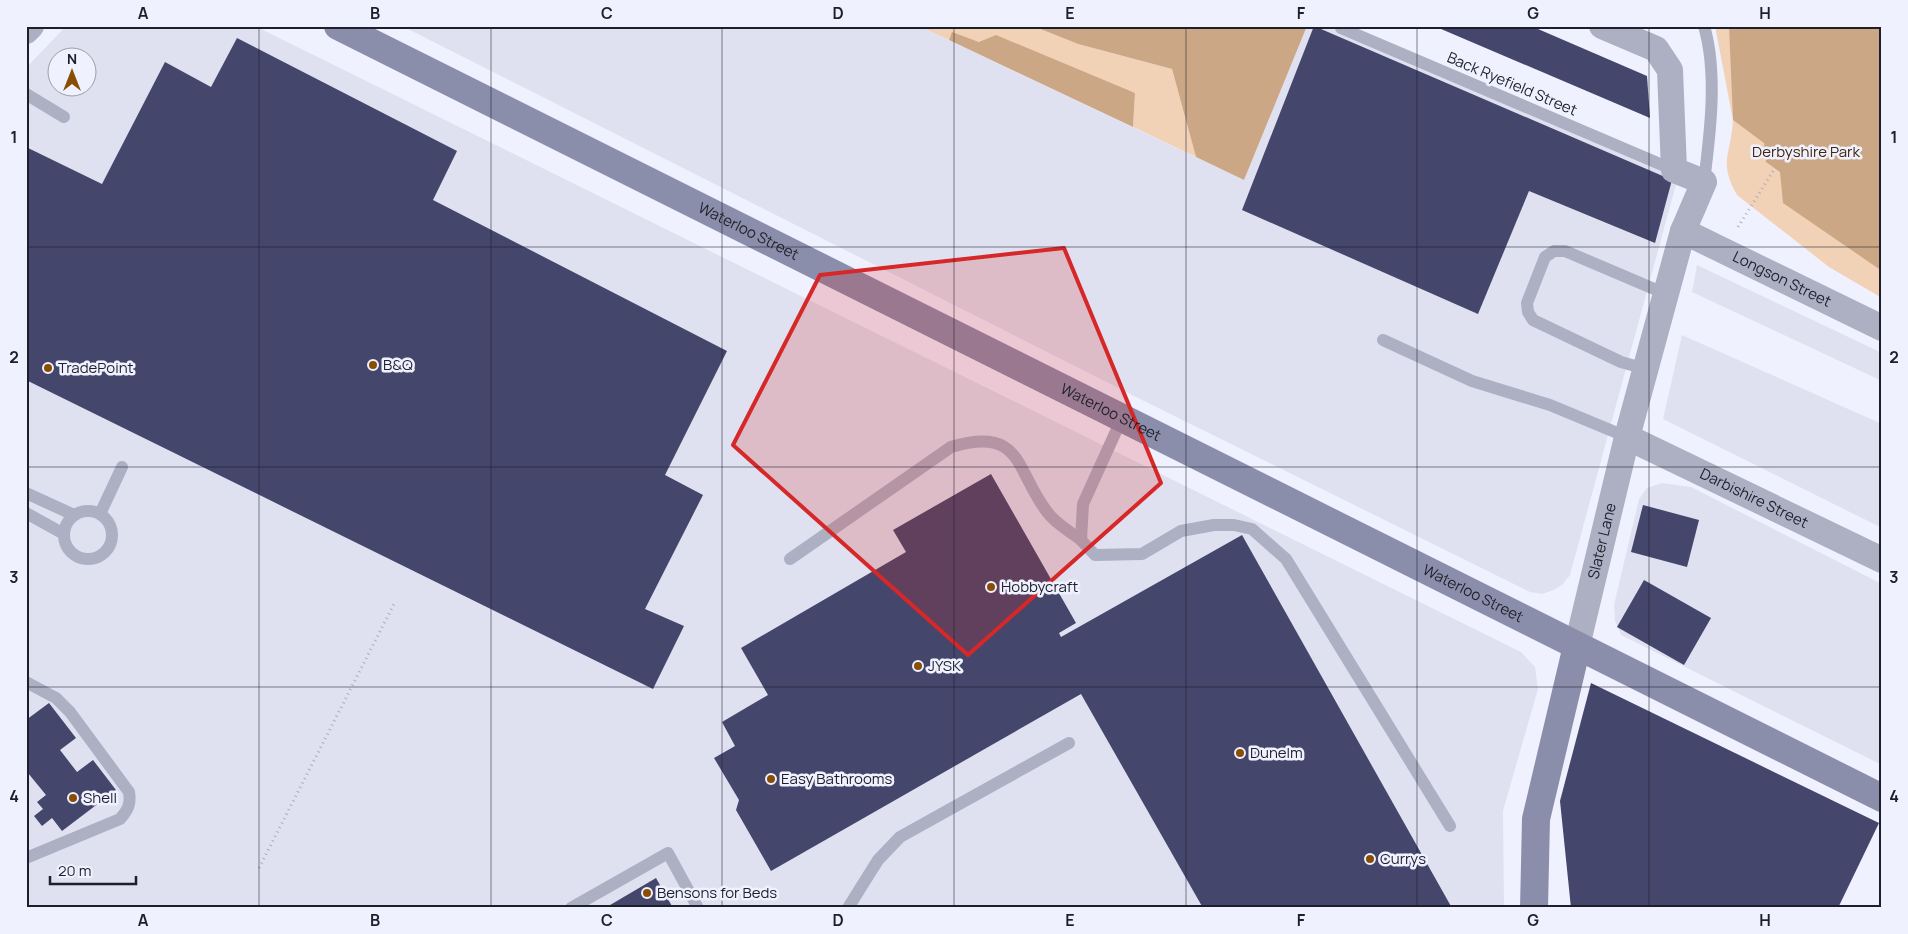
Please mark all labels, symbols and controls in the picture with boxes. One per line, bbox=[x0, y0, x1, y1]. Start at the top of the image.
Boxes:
text: A bbox=[138, 2, 149, 24]
text: B bbox=[370, 2, 380, 24]
text: C bbox=[601, 2, 613, 24]
text: D bbox=[832, 2, 844, 24]
text: E bbox=[1065, 2, 1075, 24]
text: F bbox=[1297, 2, 1306, 24]
text: G bbox=[1527, 2, 1539, 24]
text: H bbox=[1759, 2, 1771, 24]
street label: Back Ryefield Street bbox=[1444, 47, 1580, 120]
north arrow bbox=[48, 48, 98, 98]
text: N bbox=[67, 49, 77, 68]
text: 1 bbox=[10, 126, 18, 148]
text: 1 bbox=[1890, 126, 1898, 148]
park label: Derbyshire Park bbox=[1752, 141, 1860, 162]
street label: Waterloo Street bbox=[695, 197, 803, 265]
street label: Longson Street bbox=[1729, 246, 1835, 312]
text: 2 bbox=[9, 346, 19, 368]
text: 2 bbox=[1889, 346, 1899, 368]
place label: B&Q bbox=[383, 354, 413, 375]
place label: TradePoint bbox=[58, 357, 134, 378]
marker: B&Q bbox=[367, 359, 379, 371]
marker: TradePoint bbox=[42, 362, 54, 374]
street label: Waterloo Street bbox=[1057, 378, 1165, 446]
street label: Darbishire Street bbox=[1697, 463, 1812, 533]
street label: Slater Lane bbox=[1582, 500, 1621, 581]
street label: Waterloo Street bbox=[1419, 559, 1527, 627]
text: 3 bbox=[9, 566, 19, 588]
text: 3 bbox=[1889, 566, 1899, 588]
place label: Hobbycraft bbox=[1001, 576, 1078, 597]
marker: Hobbycraft bbox=[985, 581, 997, 593]
place label: JYSK bbox=[928, 655, 961, 676]
marker: JYSK bbox=[912, 660, 924, 672]
place label: Dunelm bbox=[1250, 742, 1303, 763]
marker: Dunelm bbox=[1234, 747, 1246, 759]
place label: Easy Bathrooms bbox=[781, 768, 893, 789]
marker: Easy Bathrooms bbox=[765, 773, 777, 785]
text: 4 bbox=[9, 785, 19, 807]
text: 4 bbox=[1889, 785, 1899, 807]
place label: Shell bbox=[83, 787, 117, 808]
marker: Shell bbox=[67, 792, 79, 804]
place label: Currys bbox=[1380, 848, 1426, 869]
marker: Currys bbox=[1364, 853, 1376, 865]
scale bar bbox=[50, 854, 136, 886]
text: 20 m bbox=[58, 860, 91, 881]
place label: Bensons for Beds bbox=[657, 882, 777, 903]
marker: Bensons for Beds bbox=[641, 887, 653, 899]
text: A bbox=[138, 909, 149, 931]
text: B bbox=[370, 909, 380, 931]
text: C bbox=[601, 909, 613, 931]
text: D bbox=[832, 909, 844, 931]
text: E bbox=[1065, 909, 1075, 931]
text: F bbox=[1297, 909, 1306, 931]
text: G bbox=[1527, 909, 1539, 931]
text: H bbox=[1759, 909, 1771, 931]

